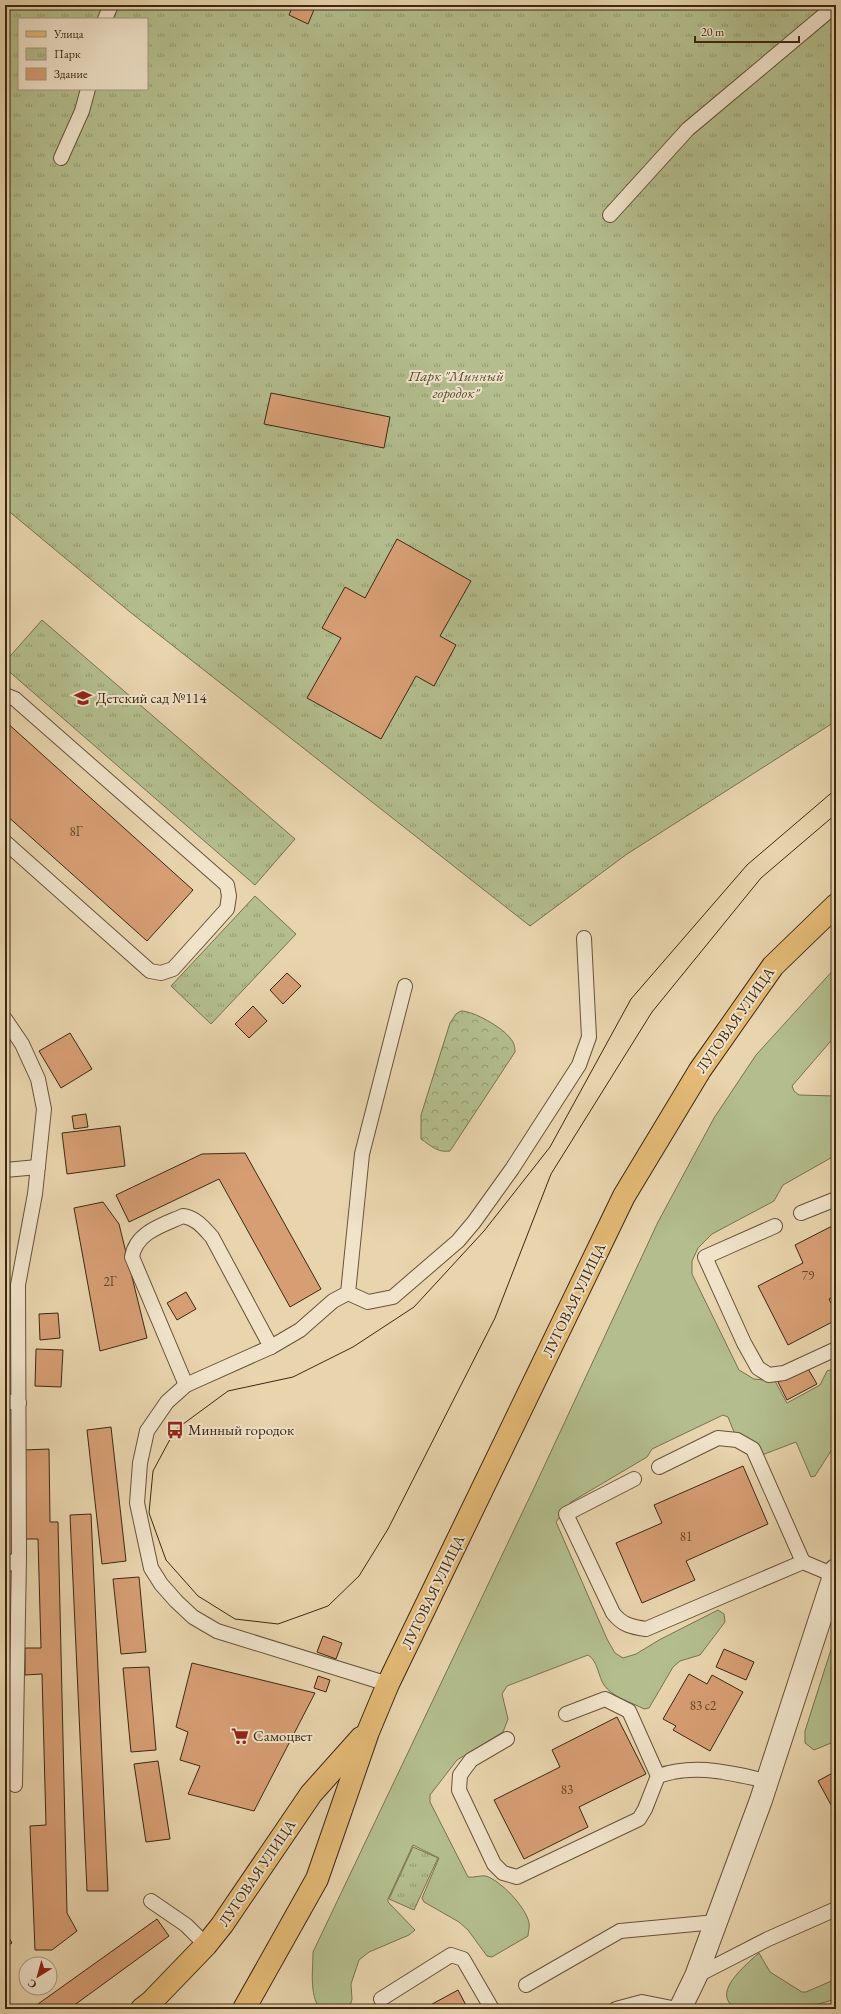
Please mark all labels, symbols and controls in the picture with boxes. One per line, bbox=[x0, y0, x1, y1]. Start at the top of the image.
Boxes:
legend bbox=[18, 18, 148, 90]
scale bar bbox=[695, 18, 799, 44]
text: 20 m bbox=[701, 24, 725, 40]
text: Улица bbox=[53, 26, 84, 42]
text: Парк bbox=[54, 46, 81, 62]
text: Здание bbox=[54, 66, 88, 82]
park label: Парк "Минный городок" bbox=[407, 366, 504, 402]
school or university icon: Детский сад №114 bbox=[73, 688, 93, 708]
place label: Детский сад №114 bbox=[96, 688, 208, 707]
house number: 8Г bbox=[70, 823, 83, 840]
street label: ЛУГОВАЯ УЛИЦА bbox=[691, 963, 778, 1076]
street label: ЛУГОВАЯ УЛИЦА bbox=[538, 1239, 610, 1360]
house number: 79 bbox=[802, 1267, 815, 1284]
house number: 2Г bbox=[104, 1273, 117, 1290]
bus stop icon: Минный городок bbox=[165, 1420, 185, 1440]
place label: Минный городок bbox=[188, 1420, 294, 1439]
house number: 81 bbox=[680, 1528, 692, 1545]
street label: ЛУГОВАЯ УЛИЦА bbox=[397, 1531, 469, 1652]
house number: 83 с2 bbox=[690, 1697, 717, 1714]
supermarket icon: Самоцвет bbox=[230, 1726, 250, 1746]
place label: Самоцвет bbox=[253, 1726, 313, 1745]
house number: 83 bbox=[561, 1781, 573, 1798]
street label: ЛУГОВАЯ УЛИЦА bbox=[214, 1815, 300, 1930]
north arrow bbox=[18, 1956, 58, 1996]
text: С bbox=[24, 1976, 39, 1992]

